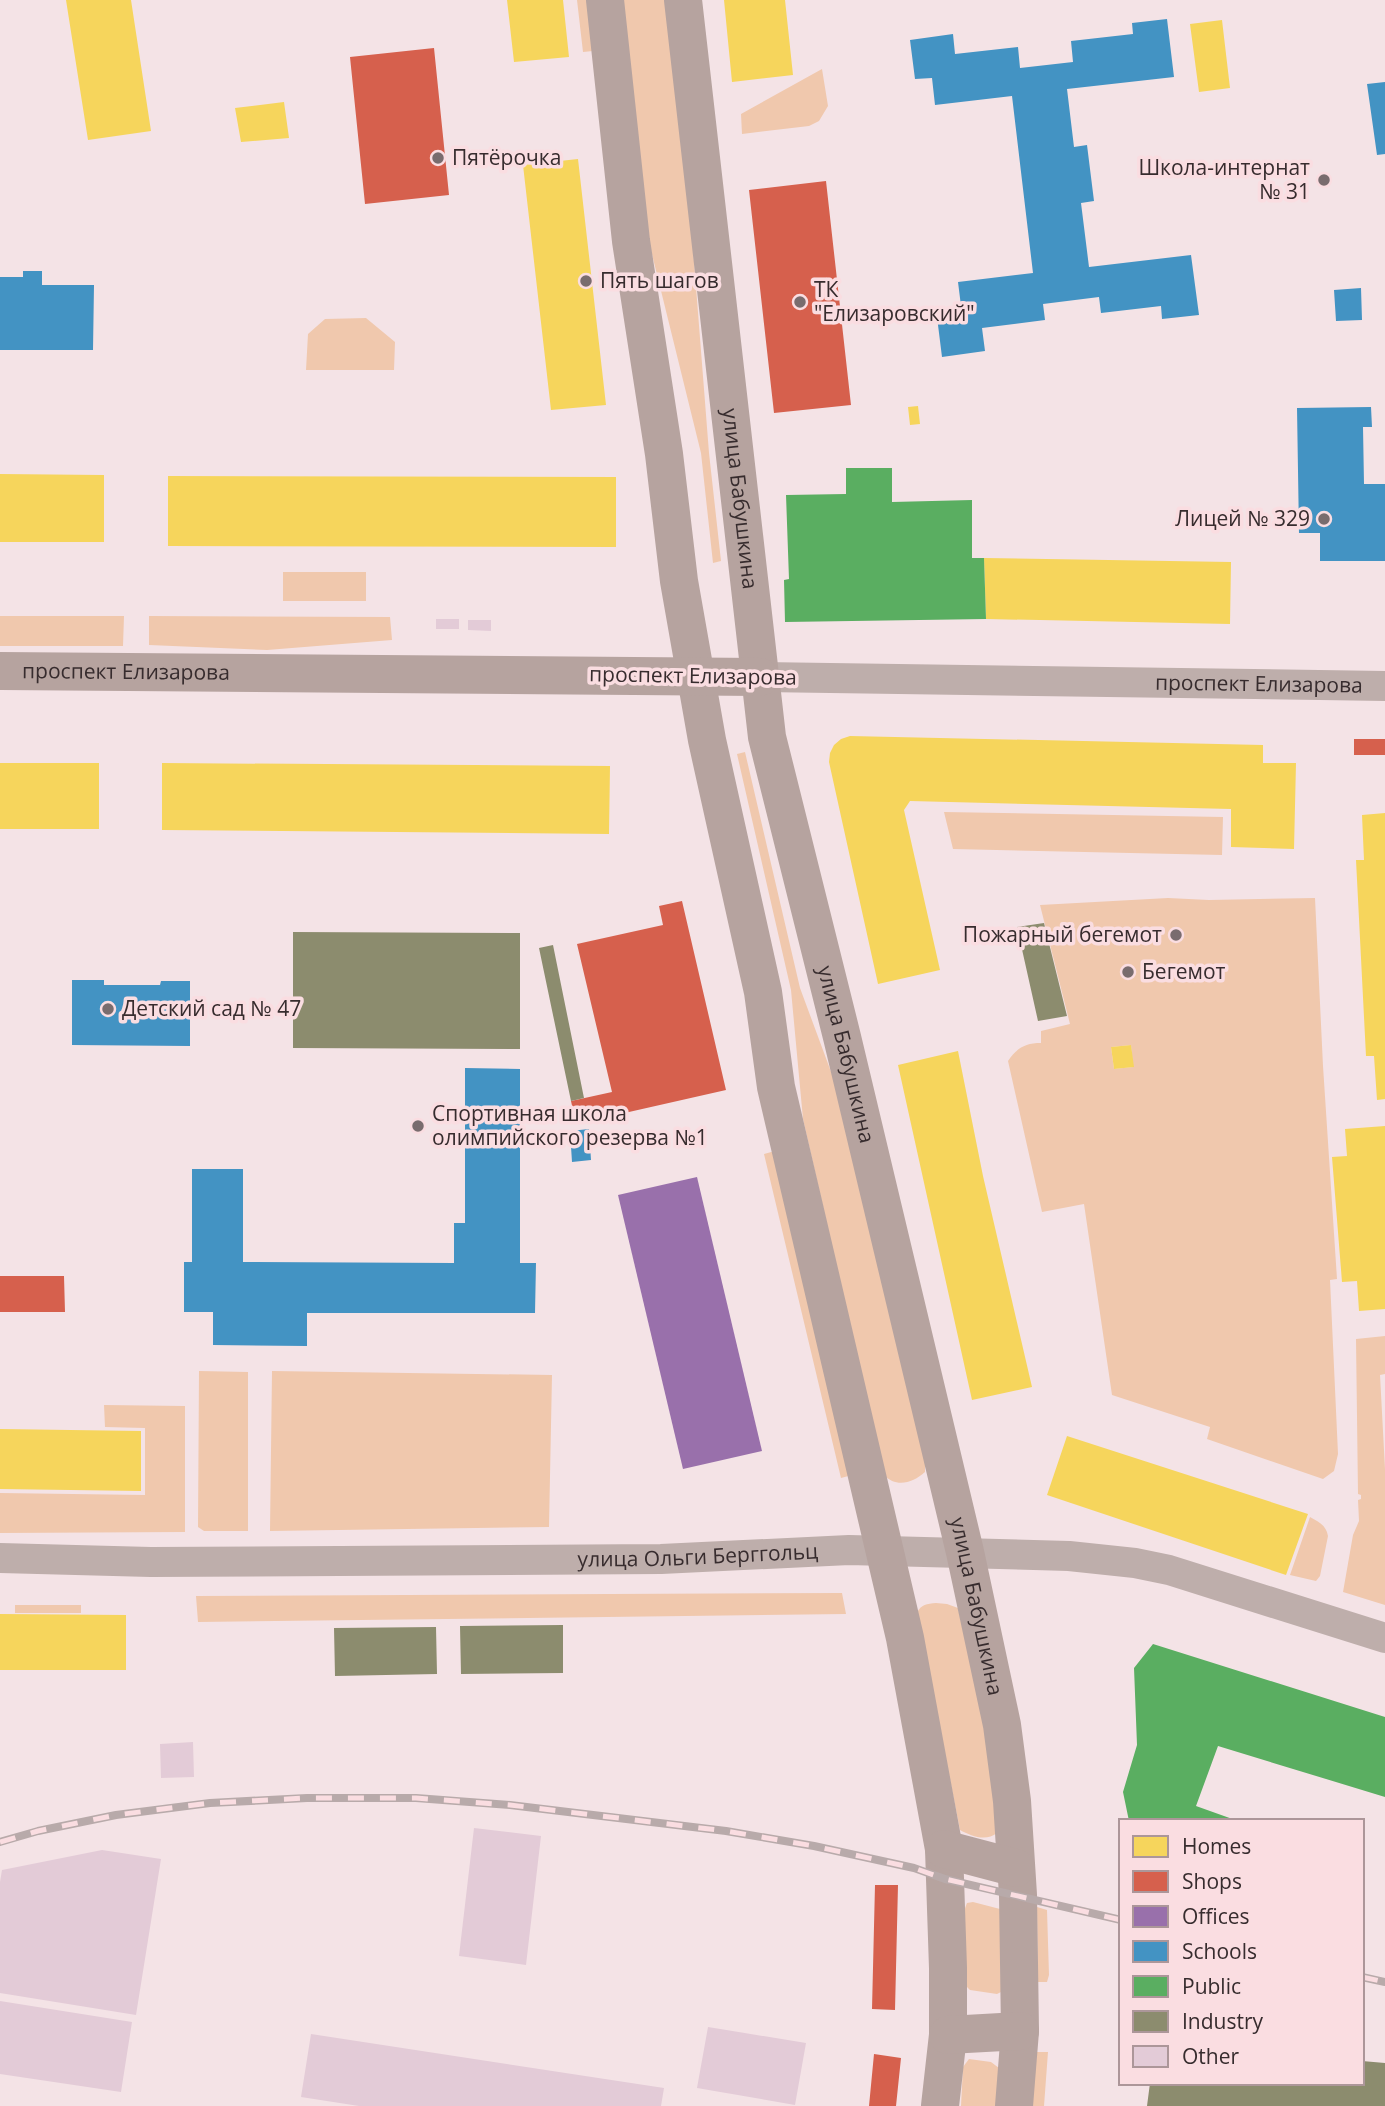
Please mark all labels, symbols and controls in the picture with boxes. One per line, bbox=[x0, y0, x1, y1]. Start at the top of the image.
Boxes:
place label: Пятёрочка bbox=[452, 143, 561, 171]
marker: Пятёрочка bbox=[430, 150, 446, 166]
place label: Школа-интернат № 31 bbox=[1138, 153, 1310, 205]
marker: Школа-интернат № 31 bbox=[1316, 172, 1332, 188]
place label: Пять шагов bbox=[600, 266, 719, 294]
marker: Пять шагов bbox=[578, 273, 594, 289]
place label: ТК "Елизаровский" bbox=[814, 275, 975, 327]
marker: ТК "Елизаровский" bbox=[792, 294, 808, 310]
street label: улица Бабушкина bbox=[717, 407, 765, 590]
place label: Лицей № 329 bbox=[1175, 504, 1310, 532]
marker: Лицей № 329 bbox=[1316, 511, 1332, 527]
street label: проспект Елизарова bbox=[22, 656, 230, 686]
street label: проспект Елизарова bbox=[589, 659, 797, 691]
street label: проспект Елизарова bbox=[1155, 668, 1363, 699]
place label: Пожарный бегемот bbox=[963, 920, 1162, 948]
marker: Пожарный бегемот bbox=[1168, 927, 1184, 943]
place label: Бегемот bbox=[1142, 957, 1226, 985]
street label: улица Бабушкина bbox=[812, 963, 882, 1146]
marker: Бегемот bbox=[1120, 964, 1136, 980]
place label: Детский сад № 47 bbox=[122, 994, 301, 1022]
marker: Детский сад № 47 bbox=[100, 1001, 116, 1017]
place label: Спортивная школа олимпийского резерва №1 bbox=[432, 1099, 708, 1151]
marker: Спортивная школа олимпийского резерва №1 bbox=[410, 1118, 426, 1134]
street label: улица Бабушкина bbox=[944, 1514, 1010, 1698]
street label: улица Ольги Берггольц bbox=[577, 1536, 819, 1572]
legend bbox=[1119, 1819, 1364, 2085]
text: Homes bbox=[1182, 1832, 1251, 1860]
text: Shops bbox=[1182, 1867, 1242, 1895]
text: Offices bbox=[1182, 1902, 1250, 1930]
text: Schools bbox=[1182, 1937, 1257, 1965]
text: Public bbox=[1182, 1972, 1241, 2000]
text: Industry bbox=[1182, 2007, 1264, 2035]
text: Other bbox=[1182, 2042, 1239, 2070]

